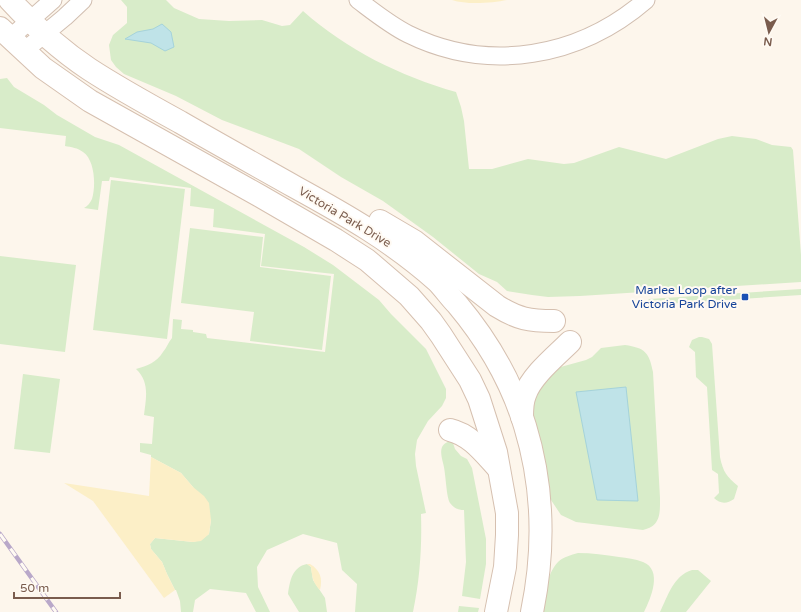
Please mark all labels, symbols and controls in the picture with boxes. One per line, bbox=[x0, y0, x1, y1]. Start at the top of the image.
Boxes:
north arrow bbox=[749, 12, 789, 52]
text: N bbox=[763, 34, 773, 48]
street label: Victoria Park Drive bbox=[296, 184, 394, 250]
place label: Marlee Loop after Victoria Park Drive bbox=[632, 283, 737, 311]
marker: Marlee Loop after Victoria Park Drive bbox=[740, 292, 750, 302]
scale bar bbox=[14, 574, 120, 600]
text: 50 m bbox=[20, 581, 49, 595]

